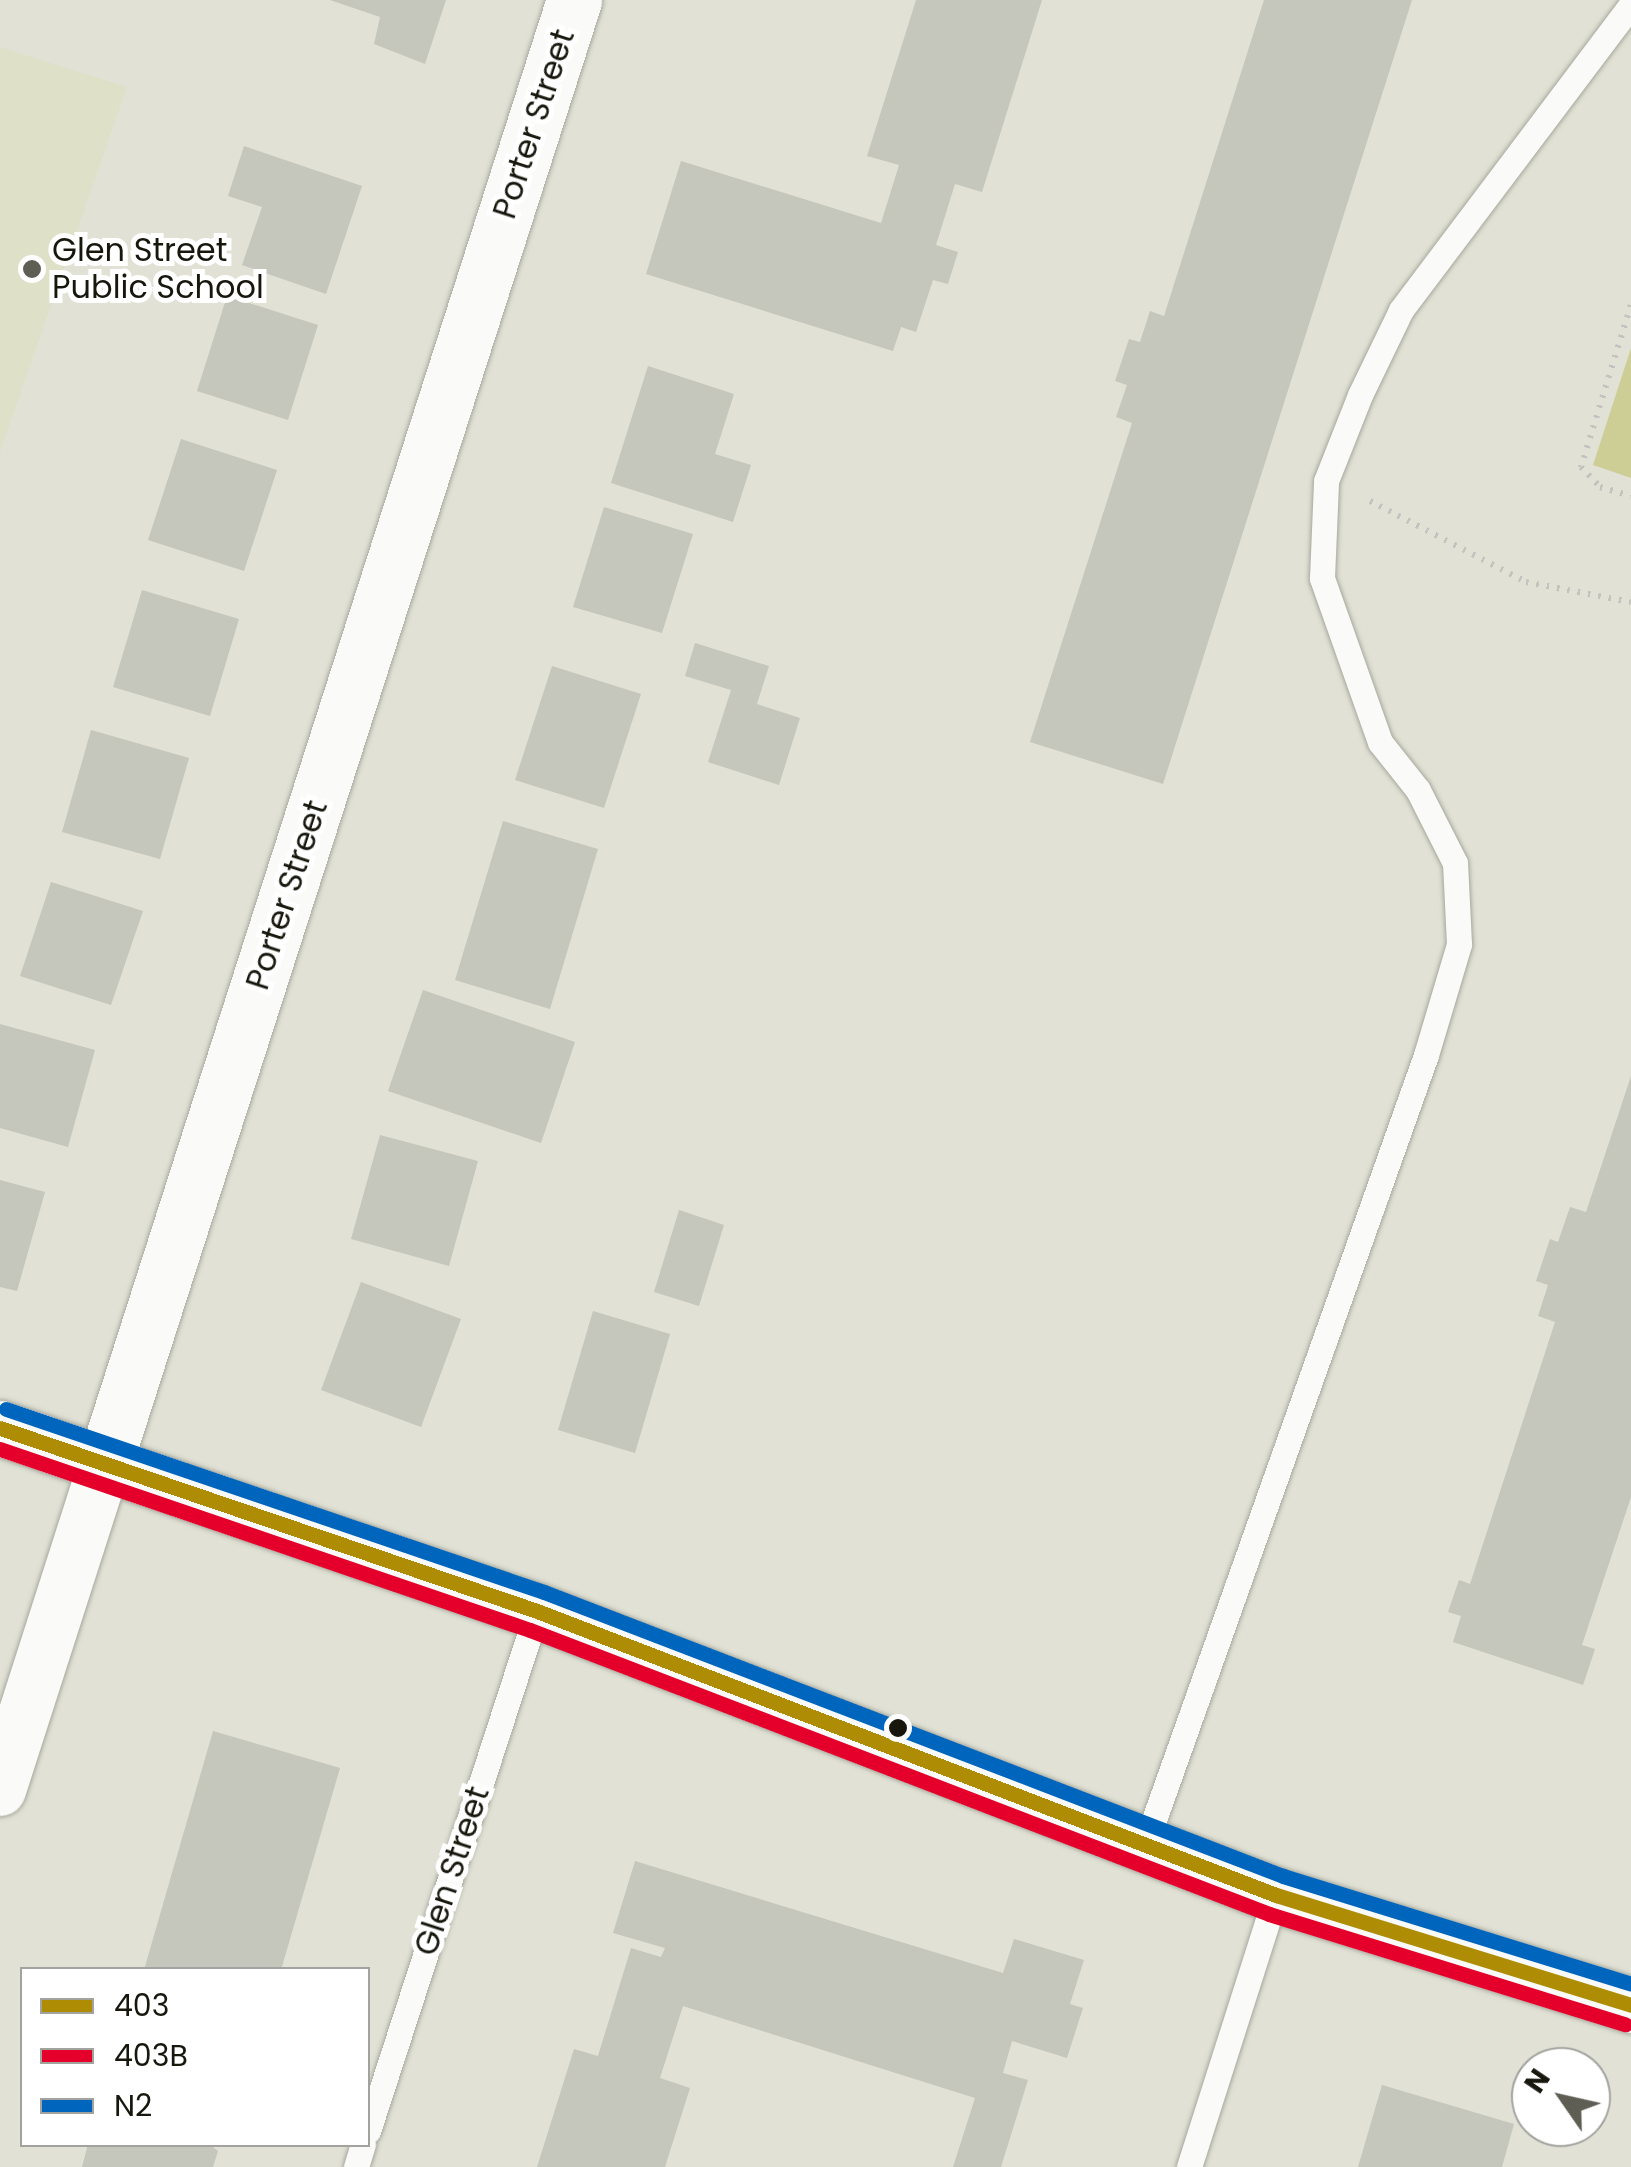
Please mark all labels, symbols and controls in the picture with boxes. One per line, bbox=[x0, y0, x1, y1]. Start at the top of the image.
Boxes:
street label: Porter Street bbox=[485, 25, 583, 223]
place label: Glen Street Public School bbox=[52, 232, 264, 307]
marker: Glen Street Public School bbox=[21, 258, 43, 280]
street label: Porter Street bbox=[238, 796, 336, 994]
unlabelled marker bbox=[888, 1718, 908, 1738]
street label: Glen Street bbox=[407, 1782, 497, 1960]
legend bbox=[20, 1967, 370, 2147]
text: 403 bbox=[114, 1984, 169, 2027]
text: 403B bbox=[114, 2034, 188, 2077]
north arrow bbox=[1511, 2047, 1611, 2147]
text: N bbox=[1515, 2061, 1559, 2101]
text: N2 bbox=[114, 2084, 152, 2127]

